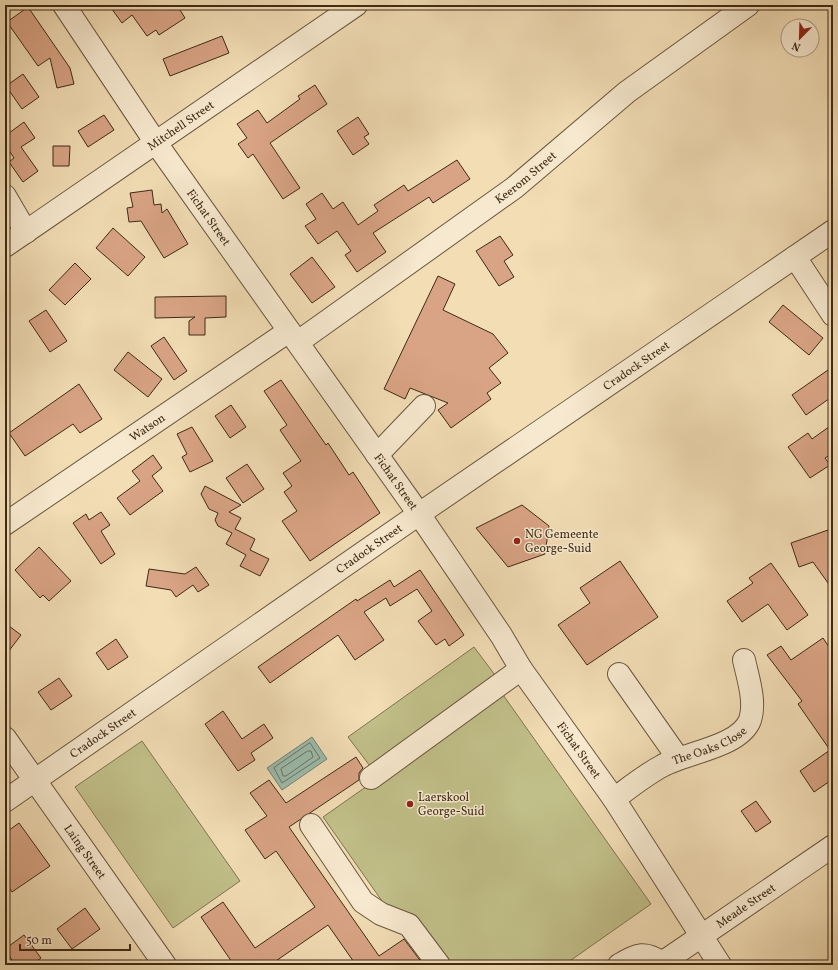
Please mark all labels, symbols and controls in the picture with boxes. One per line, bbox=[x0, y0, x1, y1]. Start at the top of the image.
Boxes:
north arrow bbox=[780, 18, 820, 58]
text: N bbox=[790, 37, 803, 54]
street label: Mitchell Street bbox=[145, 98, 218, 155]
street label: Keerom Street bbox=[492, 148, 560, 208]
street label: Fichat Street bbox=[182, 186, 234, 250]
street label: Cradock Street bbox=[600, 338, 673, 395]
street label: Watson bbox=[127, 410, 169, 446]
street label: Fichat Street bbox=[370, 451, 421, 514]
street label: Cradock Street bbox=[333, 521, 406, 578]
place label: NG Gemeente George-Suid bbox=[525, 527, 599, 557]
marker: NG Gemeente George-Suid bbox=[512, 536, 522, 546]
street label: Cradock Street bbox=[67, 705, 140, 763]
street label: Fichat Street bbox=[552, 719, 604, 782]
street label: The Oaks Close bbox=[670, 724, 751, 769]
place label: Laerskool George-Suid bbox=[418, 790, 485, 820]
marker: Laerskool George-Suid bbox=[405, 799, 415, 809]
street label: Laing Street bbox=[59, 822, 109, 883]
street label: Meade Street bbox=[713, 880, 779, 933]
scale bar bbox=[20, 926, 130, 952]
text: 50 m bbox=[26, 933, 52, 949]

